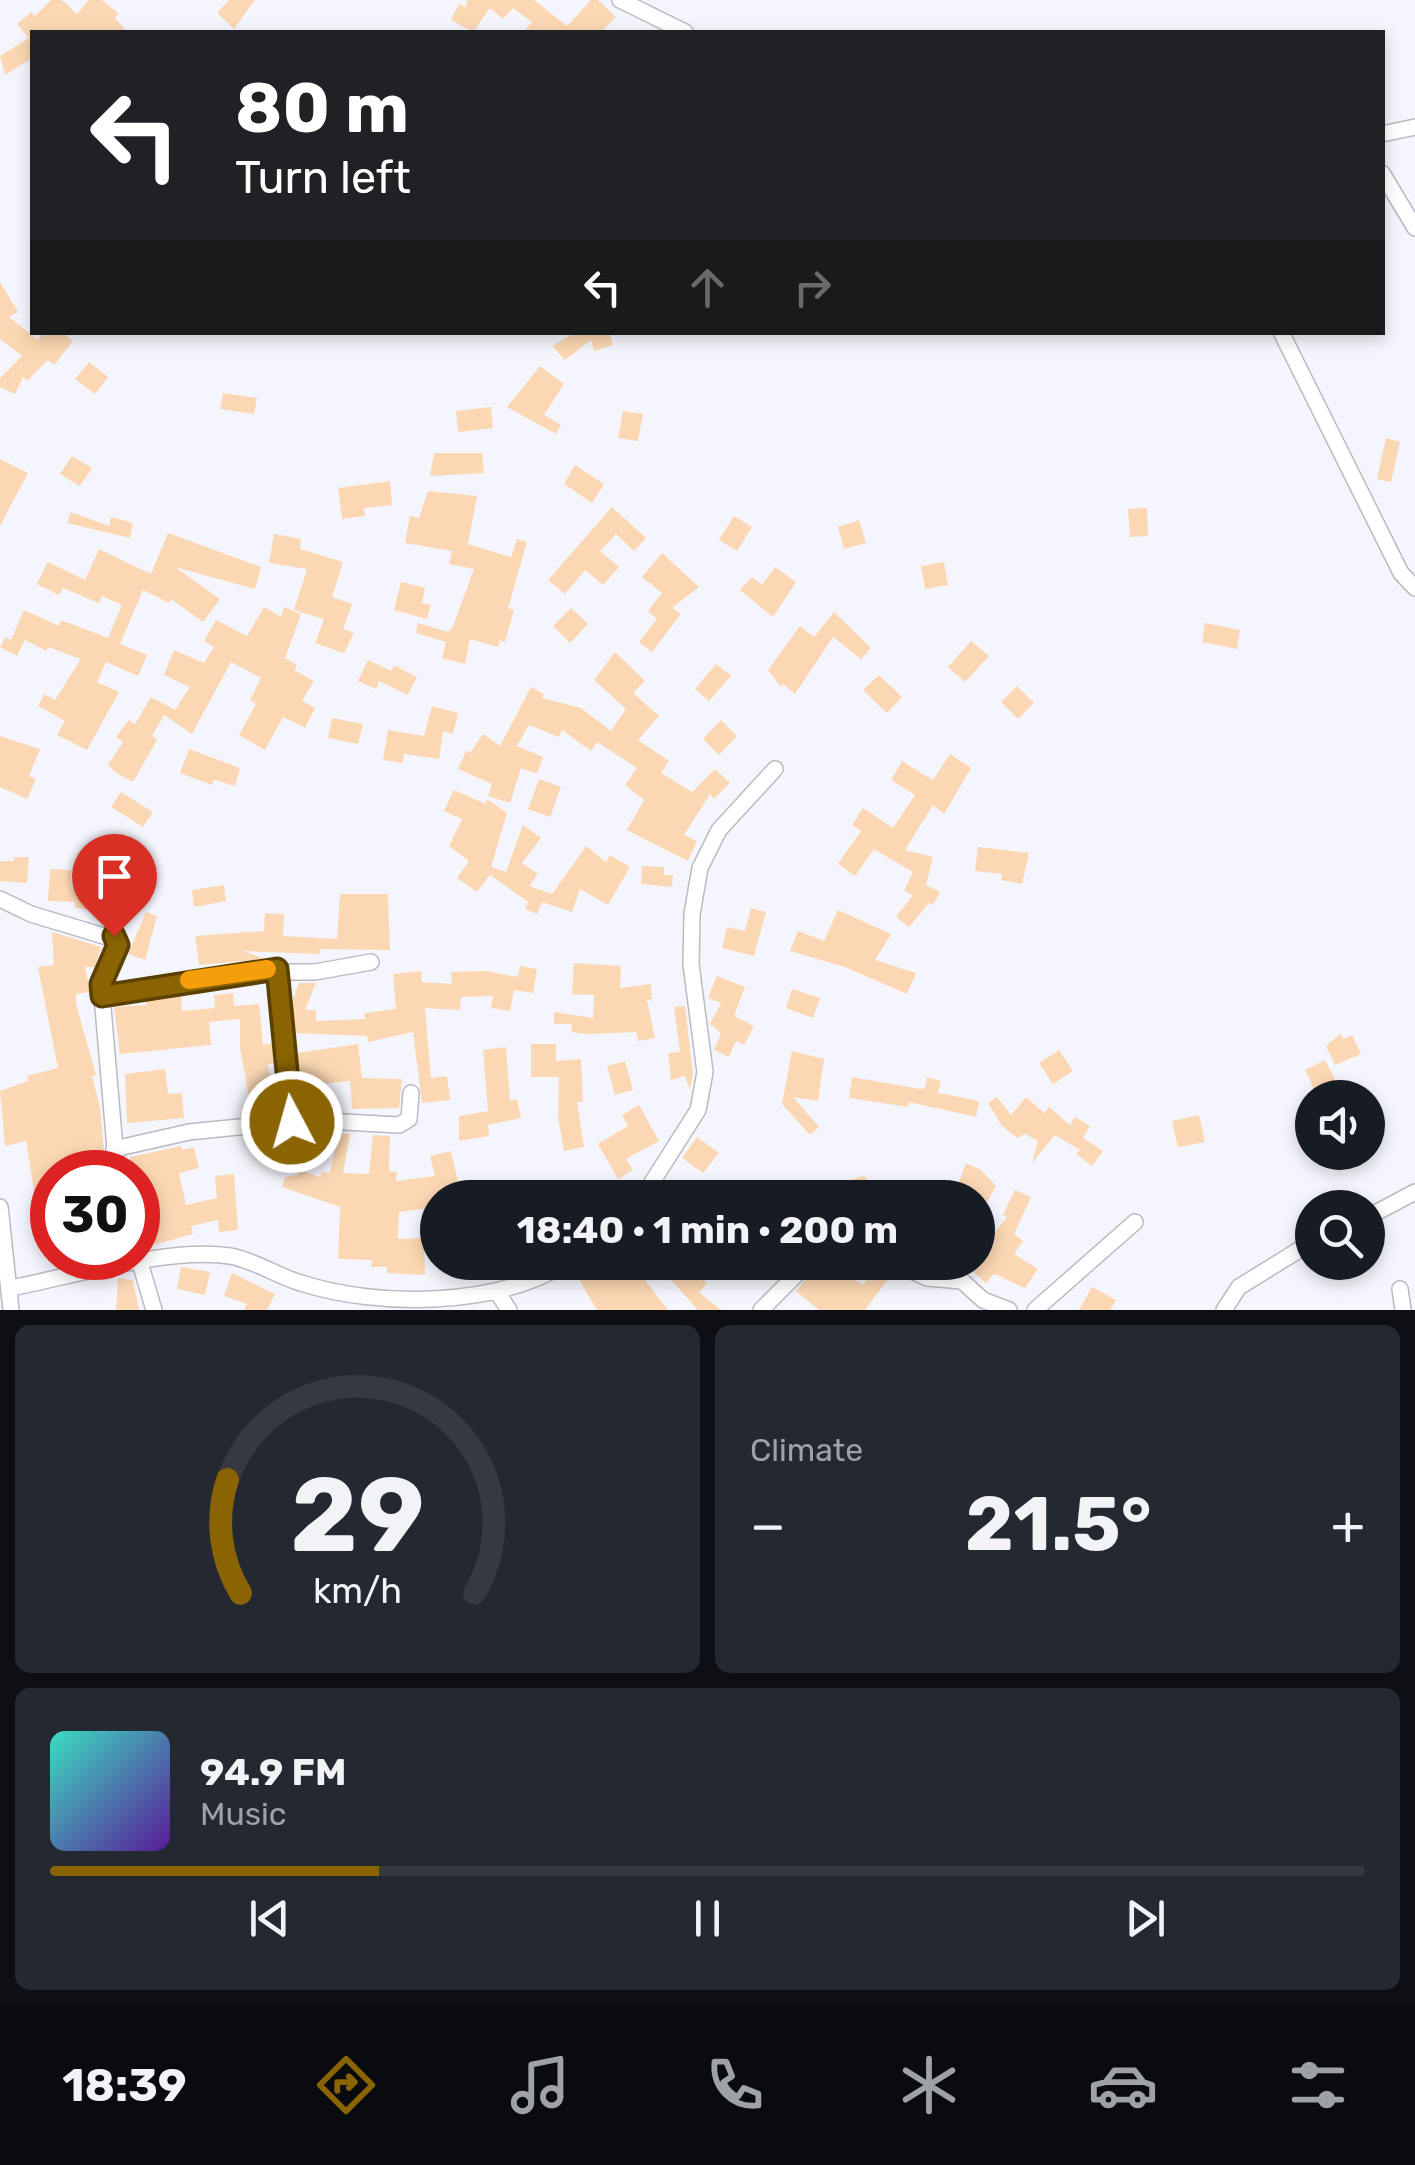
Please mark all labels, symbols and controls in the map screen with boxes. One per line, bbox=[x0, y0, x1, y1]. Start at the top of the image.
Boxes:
text: 80 m bbox=[235, 67, 409, 150]
icon: left bbox=[70, 70, 200, 200]
text: Turn left bbox=[235, 151, 411, 204]
icon: left bbox=[575, 260, 630, 315]
icon: ahead bbox=[680, 260, 735, 315]
icon: right bbox=[785, 260, 840, 315]
pin bbox=[72, 834, 157, 937]
icon: arrive bbox=[87, 849, 142, 904]
position arrow bbox=[240, 1070, 344, 1174]
map controls bbox=[1295, 1080, 1385, 1280]
button: sound bbox=[1295, 1080, 1385, 1170]
speed limit sign: 30 bbox=[30, 1150, 160, 1280]
button: search bbox=[1295, 1190, 1385, 1280]
text: 18:40 · 1 min · 200 m bbox=[517, 1207, 898, 1253]
text: Climate bbox=[750, 1431, 863, 1469]
text: 29 bbox=[290, 1454, 425, 1577]
text: 21.5° bbox=[965, 1480, 1152, 1569]
text: − bbox=[750, 1493, 786, 1558]
text: + bbox=[1331, 1493, 1365, 1558]
text: km/h bbox=[313, 1570, 402, 1612]
text: 94.9 FM bbox=[200, 1749, 346, 1795]
text: Music bbox=[200, 1795, 286, 1833]
icon: previous bbox=[242, 1891, 297, 1946]
icon: pause bbox=[680, 1891, 735, 1946]
icon: next bbox=[1118, 1891, 1173, 1946]
icon: directions bbox=[311, 2050, 381, 2120]
icon: music bbox=[505, 2050, 575, 2120]
icon: phone bbox=[700, 2050, 770, 2120]
icon: climate bbox=[894, 2050, 964, 2120]
icon: car bbox=[1088, 2050, 1158, 2120]
icon: filters bbox=[1283, 2050, 1353, 2120]
text: 18:39 bbox=[62, 2059, 187, 2112]

